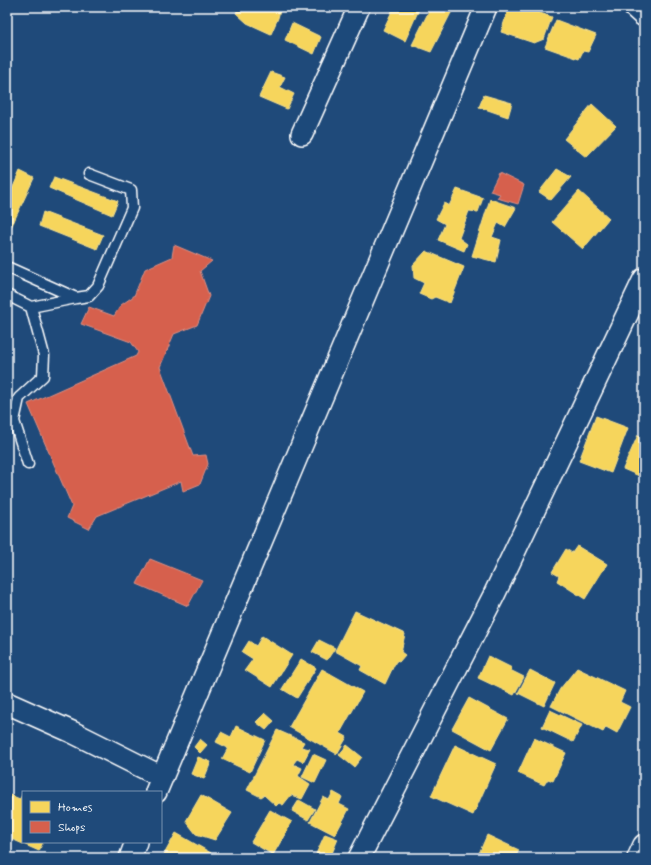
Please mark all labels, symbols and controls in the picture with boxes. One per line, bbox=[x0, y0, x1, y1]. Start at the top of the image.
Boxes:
legend bbox=[22, 791, 162, 843]
text: Homes bbox=[58, 800, 93, 816]
text: Shops bbox=[58, 820, 85, 836]

